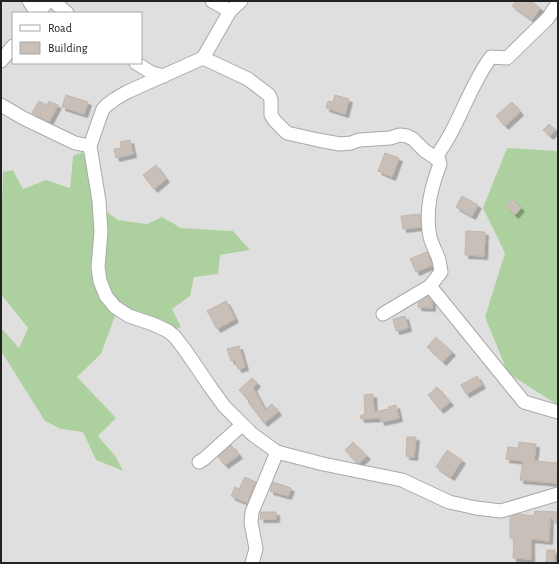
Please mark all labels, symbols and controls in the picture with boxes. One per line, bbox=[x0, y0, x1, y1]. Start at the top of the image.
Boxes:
legend bbox=[12, 12, 142, 64]
text: Road bbox=[48, 22, 72, 34]
text: Building bbox=[48, 42, 88, 54]

